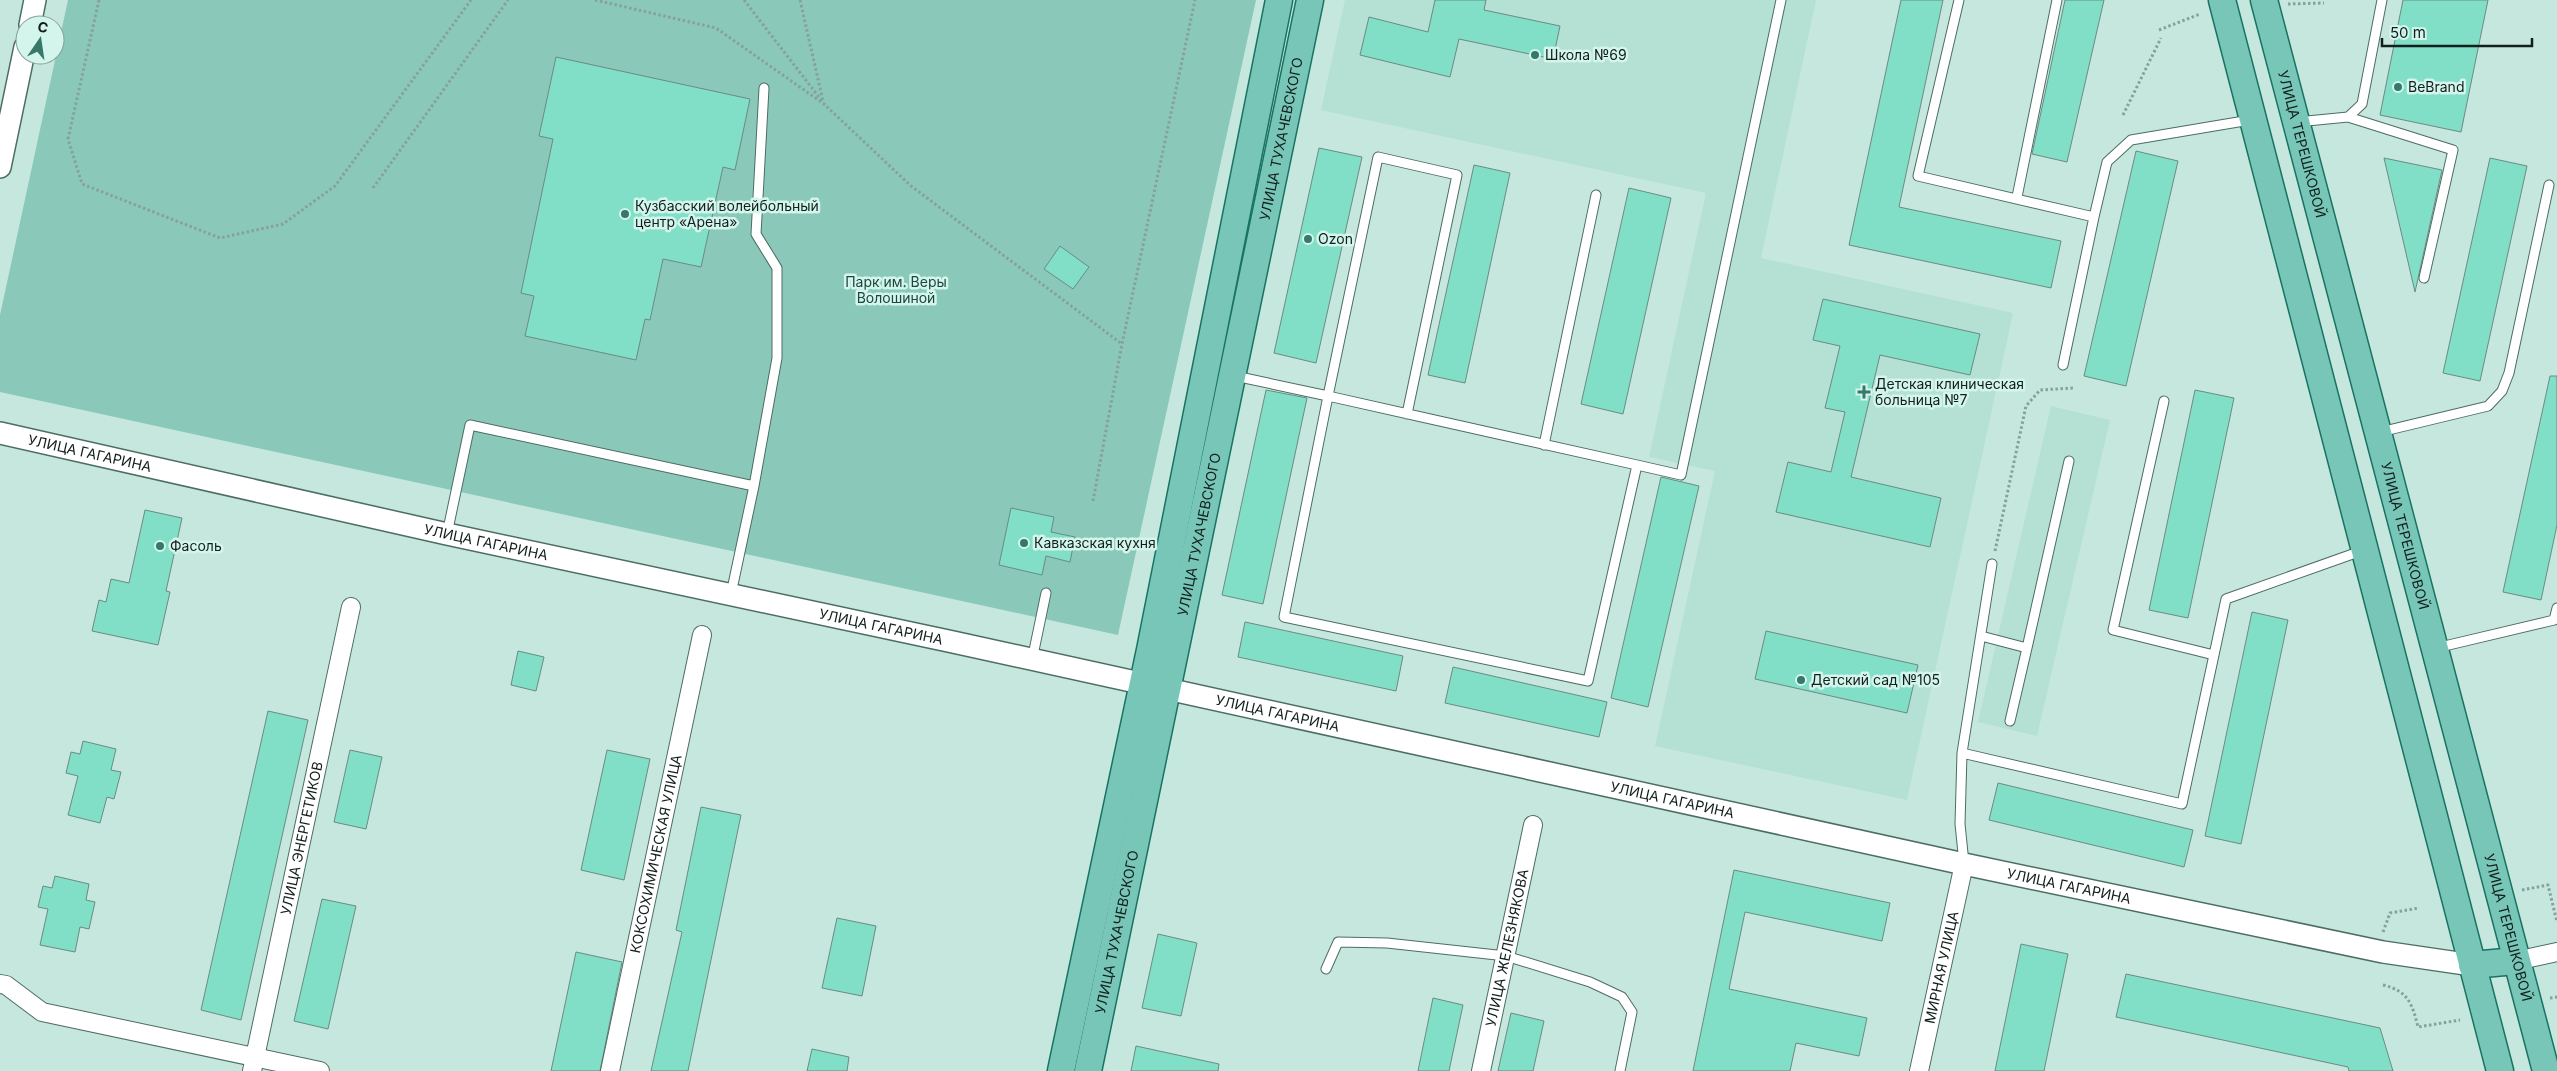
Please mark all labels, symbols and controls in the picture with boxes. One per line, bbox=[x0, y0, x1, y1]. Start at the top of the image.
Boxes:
north arrow bbox=[15, 15, 65, 65]
scale bar bbox=[2382, 15, 2532, 47]
text: С bbox=[36, 17, 50, 36]
text: 50 m bbox=[2390, 23, 2426, 42]
place label: Школа №69 bbox=[1545, 46, 1627, 63]
marker: Школа №69 bbox=[1529, 49, 1541, 61]
street label: УЛИЦА ТУХАЧЕВСКОГО bbox=[1256, 56, 1306, 222]
street label: УЛИЦА ТЕРЕШКОВОЙ bbox=[2275, 68, 2331, 220]
place label: BeBrand bbox=[2408, 78, 2464, 95]
marker: BeBrand bbox=[2392, 81, 2404, 93]
place label: Кузбасский волейбольный центр «Арена» bbox=[635, 197, 819, 230]
marker: Кузбасский волейбольный центр «Арена» bbox=[619, 208, 631, 220]
place label: Ozon bbox=[1318, 230, 1353, 247]
marker: Ozon bbox=[1302, 233, 1314, 245]
park label: Парк им. Веры Волошиной bbox=[845, 273, 947, 306]
place label: Детская клиническая больница №7 bbox=[1875, 375, 2024, 408]
marker: Детская клиническая больница №7 bbox=[1857, 385, 1871, 399]
street label: УЛИЦА ГАГАРИНА bbox=[26, 431, 154, 475]
street label: УЛИЦА ТУХАЧЕВСКОГО bbox=[1174, 451, 1224, 617]
street label: УЛИЦА ТЕРЕШКОВОЙ bbox=[2378, 460, 2434, 611]
street label: УЛИЦА ГАГАРИНА bbox=[422, 520, 550, 563]
place label: Кавказская кухня bbox=[1034, 534, 1156, 551]
place label: Фасоль bbox=[170, 537, 222, 554]
marker: Кавказская кухня bbox=[1018, 537, 1030, 549]
marker: Фасоль bbox=[154, 540, 166, 552]
street label: УЛИЦА ГАГАРИНА bbox=[818, 605, 945, 648]
place label: Детский сад №105 bbox=[1811, 671, 1940, 688]
marker: Детский сад №105 bbox=[1795, 674, 1807, 686]
street label: УЛИЦА ГАГАРИНА bbox=[1214, 691, 1342, 735]
street label: КОКСОХИМИЧЕСКАЯ УЛИЦА bbox=[626, 753, 685, 955]
street label: УЛИЦА ЭНЕРГЕТИКОВ bbox=[277, 760, 326, 916]
street label: УЛИЦА ГАГАРИНА bbox=[1609, 778, 1736, 821]
street label: УЛИЦА ТУХАЧЕВСКОГО bbox=[1091, 849, 1142, 1015]
street label: УЛИЦА ТЕРЕШКОВОЙ bbox=[2481, 852, 2537, 1003]
street label: УЛИЦА ГАГАРИНА bbox=[2005, 864, 2133, 907]
street label: УЛИЦА ЖЕЛЕЗНЯКОВА bbox=[1482, 867, 1532, 1028]
street label: МИРНАЯ УЛИЦА bbox=[1921, 909, 1962, 1025]

